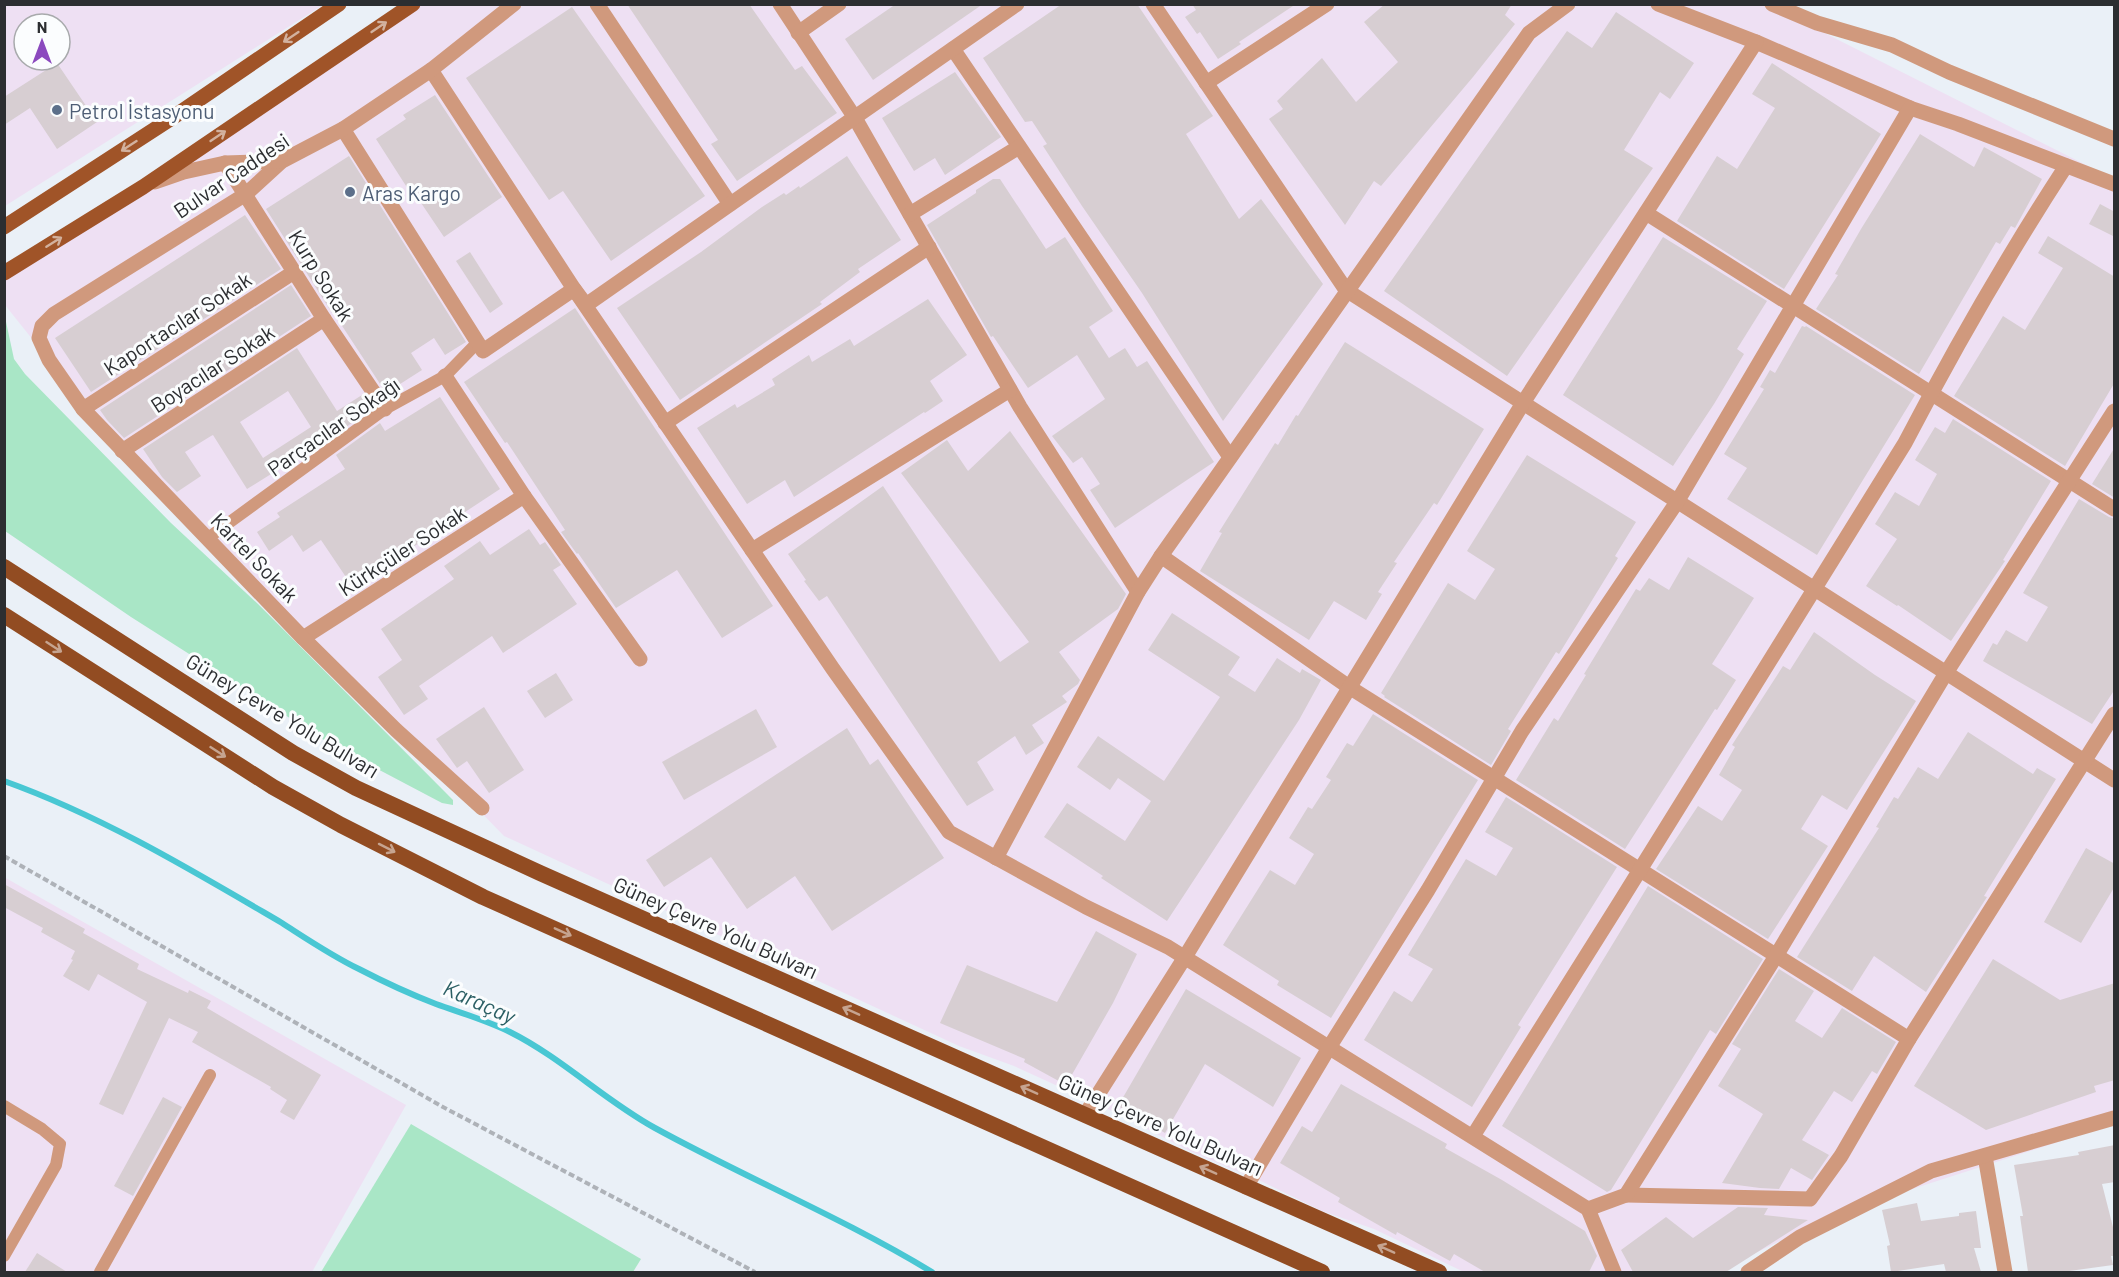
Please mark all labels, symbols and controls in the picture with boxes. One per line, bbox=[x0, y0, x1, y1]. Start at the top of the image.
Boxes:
north arrow bbox=[12, 12, 72, 72]
text: N bbox=[37, 17, 47, 36]
one-way arrow bbox=[371, 21, 387, 33]
one-way arrow bbox=[283, 31, 300, 43]
place label: Petrol İstasyonu bbox=[69, 98, 214, 123]
marker: Petrol İstasyonu bbox=[50, 103, 64, 117]
street label: Bulvar Caddesi bbox=[168, 127, 294, 223]
one-way arrow bbox=[209, 130, 226, 142]
one-way arrow bbox=[121, 140, 138, 152]
place label: Aras Kargo bbox=[362, 180, 461, 205]
marker: Aras Kargo bbox=[343, 185, 357, 199]
street label: Kurp Sokak bbox=[284, 225, 360, 325]
one-way arrow bbox=[45, 236, 62, 248]
street label: Kaportacılar Sokak bbox=[99, 266, 255, 380]
street label: Boyacılar Sokak bbox=[145, 319, 279, 417]
street label: Parçacılar Sokağı bbox=[262, 371, 404, 481]
street label: Kürkçüler Sokak bbox=[333, 499, 471, 601]
street label: Kartel Sokak bbox=[206, 507, 304, 607]
one-way arrow bbox=[45, 641, 62, 653]
street label: Güney Çevre Yolu Bulvarı bbox=[182, 647, 384, 783]
one-way arrow bbox=[209, 746, 226, 758]
one-way arrow bbox=[378, 843, 396, 855]
street label: Güney Çevre Yolu Bulvarı bbox=[610, 871, 822, 983]
one-way arrow bbox=[554, 928, 572, 939]
water label: Karaçay bbox=[440, 974, 521, 1029]
one-way arrow bbox=[843, 1005, 861, 1017]
street label: Güney Çevre Yolu Bulvarı bbox=[1055, 1068, 1267, 1180]
one-way arrow bbox=[1021, 1084, 1039, 1096]
one-way arrow bbox=[1199, 1163, 1217, 1175]
one-way arrow bbox=[1377, 1243, 1395, 1254]

